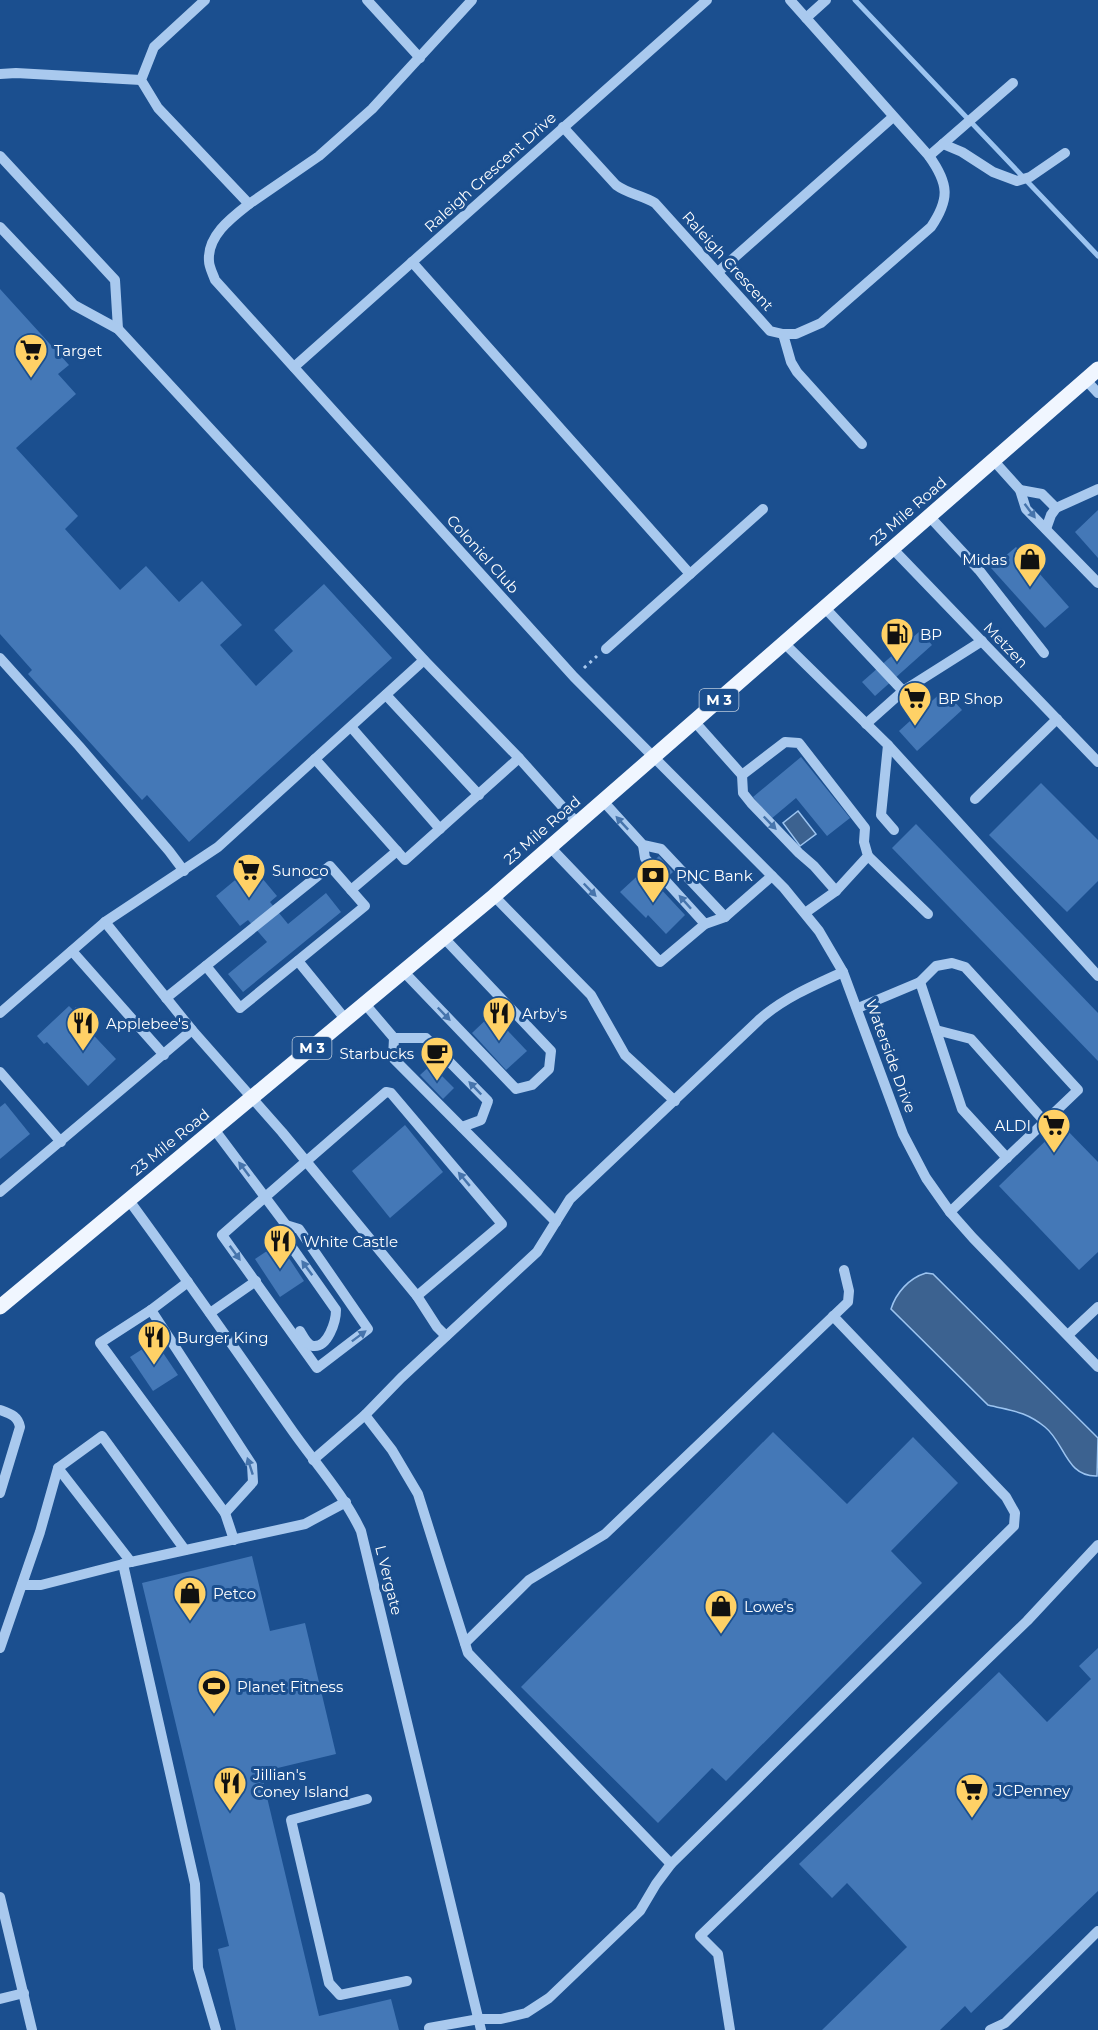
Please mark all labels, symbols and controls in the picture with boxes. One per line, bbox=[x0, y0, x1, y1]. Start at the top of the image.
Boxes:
street label: Raleigh Crescent Drive bbox=[420, 108, 560, 236]
street label: Raleigh Crescent bbox=[678, 207, 778, 315]
supermarket icon: Target bbox=[13, 332, 49, 379]
place label: Target bbox=[54, 341, 102, 360]
street label: 23 Mile Road bbox=[866, 472, 950, 550]
one-way arrow bbox=[1024, 503, 1037, 519]
street label: Coloniel Club bbox=[443, 511, 523, 597]
shop icon: Midas bbox=[1012, 541, 1048, 588]
place label: Midas bbox=[962, 550, 1007, 569]
fuel station icon: BP bbox=[879, 616, 915, 663]
street label: Metzen bbox=[980, 618, 1032, 672]
place label: BP bbox=[920, 625, 942, 644]
supermarket icon: BP Shop bbox=[897, 680, 933, 727]
road number: M 3 bbox=[700, 689, 738, 711]
place label: BP Shop bbox=[938, 689, 1003, 708]
street label: 23 Mile Road bbox=[500, 791, 584, 869]
one-way arrow bbox=[615, 815, 629, 830]
one-way arrow bbox=[763, 816, 777, 831]
supermarket icon: Sunoco bbox=[231, 852, 267, 899]
bank icon: PNC Bank bbox=[635, 857, 671, 904]
place label: Sunoco bbox=[272, 861, 329, 880]
place label: PNC Bank bbox=[676, 866, 753, 885]
one-way arrow bbox=[582, 882, 596, 896]
one-way arrow bbox=[679, 895, 692, 910]
restaurant icon: Arby's bbox=[481, 995, 517, 1042]
street label: Waterside Drive bbox=[862, 997, 920, 1115]
place label: Arby's bbox=[522, 1004, 567, 1023]
restaurant icon: Applebee's bbox=[65, 1005, 101, 1052]
one-way arrow bbox=[437, 1007, 451, 1022]
place label: Applebee's bbox=[106, 1014, 188, 1033]
cafe icon: Starbucks bbox=[419, 1035, 455, 1082]
road number: M 3 bbox=[292, 1037, 332, 1059]
place label: Starbucks bbox=[340, 1044, 414, 1063]
one-way arrow bbox=[469, 1082, 483, 1096]
street label: 23 Mile Road bbox=[127, 1105, 213, 1179]
supermarket icon: ALDI bbox=[1036, 1107, 1072, 1154]
place label: ALDI bbox=[994, 1116, 1031, 1135]
one-way arrow bbox=[238, 1162, 250, 1178]
one-way arrow bbox=[458, 1172, 471, 1187]
restaurant icon: White Castle bbox=[262, 1223, 298, 1270]
place label: White Castle bbox=[303, 1232, 398, 1251]
one-way arrow bbox=[229, 1245, 241, 1261]
one-way arrow bbox=[301, 1260, 313, 1276]
restaurant icon: Burger King bbox=[136, 1319, 172, 1366]
place label: Burger King bbox=[177, 1328, 269, 1347]
one-way arrow bbox=[351, 1330, 367, 1342]
one-way arrow bbox=[244, 1457, 254, 1475]
street label: L Vergate bbox=[371, 1543, 407, 1617]
shop icon: Petco bbox=[172, 1575, 208, 1622]
place label: Petco bbox=[213, 1584, 256, 1603]
shop icon: Lowe's bbox=[703, 1588, 739, 1635]
place label: Lowe's bbox=[744, 1597, 794, 1616]
sports icon: Planet Fitness bbox=[196, 1668, 232, 1715]
place label: Planet Fitness bbox=[237, 1677, 343, 1696]
restaurant icon: Jillian's Coney Island bbox=[212, 1765, 248, 1812]
place label: Jillian's Coney Island bbox=[252, 1765, 349, 1801]
supermarket icon: JCPenney bbox=[954, 1772, 990, 1819]
place label: JCPenney bbox=[994, 1781, 1071, 1800]

